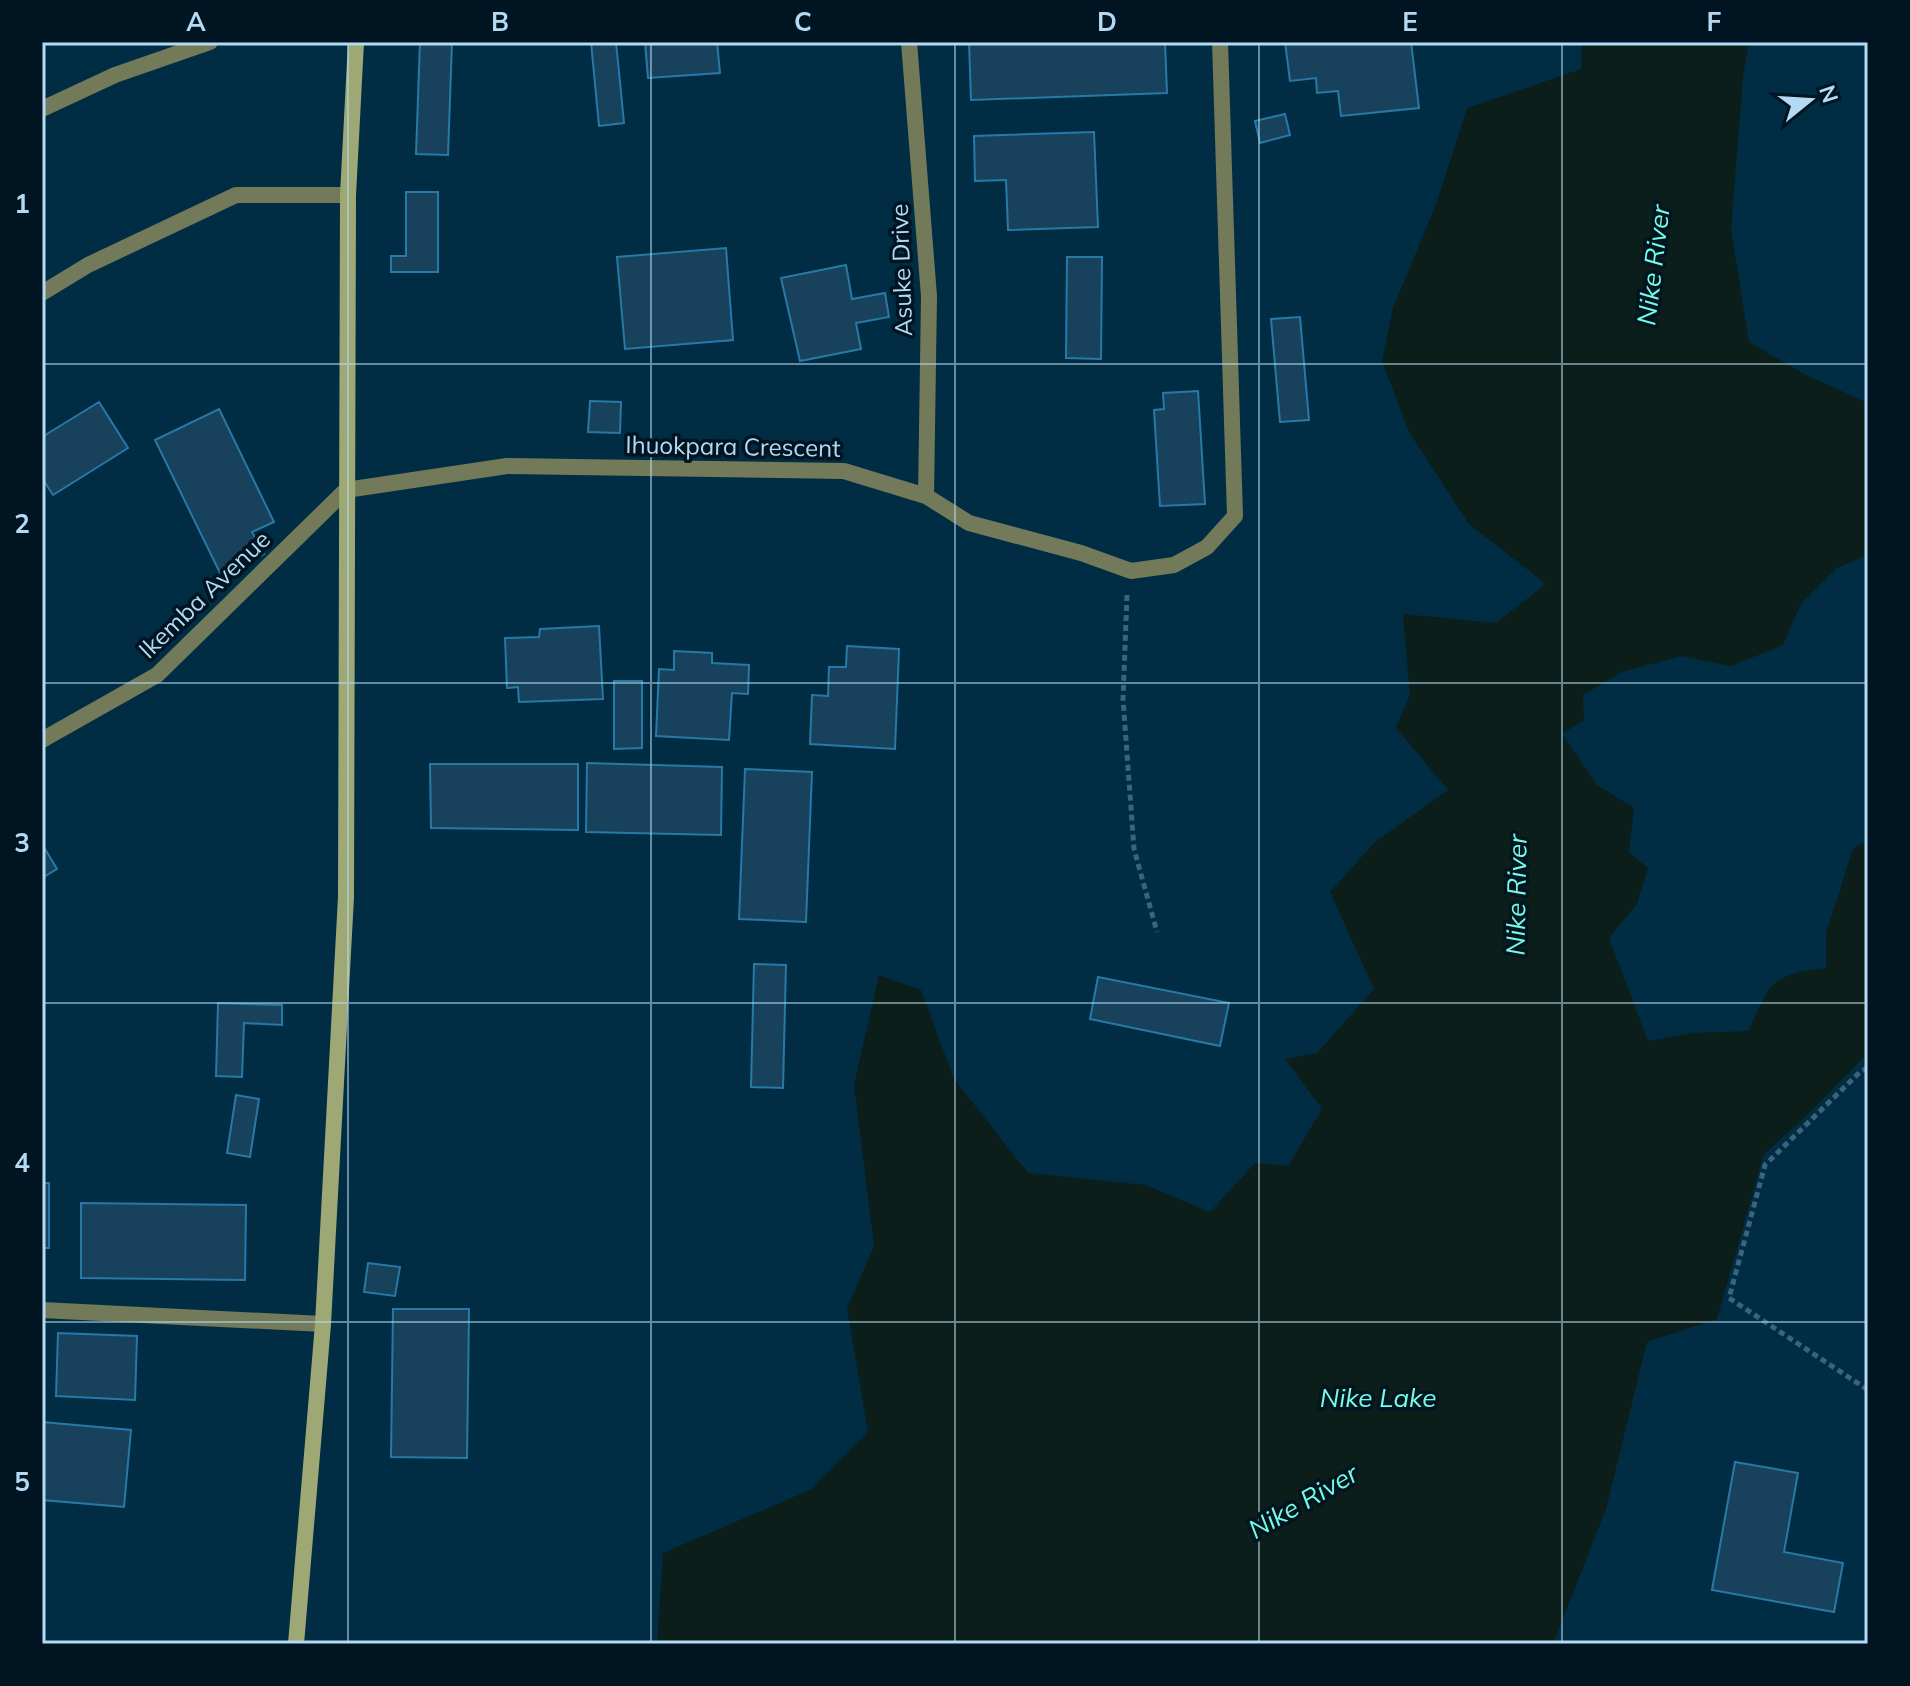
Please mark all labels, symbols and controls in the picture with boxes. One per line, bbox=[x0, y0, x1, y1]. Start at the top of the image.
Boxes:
text: A bbox=[186, 5, 206, 38]
text: B bbox=[491, 5, 509, 38]
text: C bbox=[794, 5, 812, 38]
text: D bbox=[1097, 5, 1117, 38]
text: E bbox=[1402, 5, 1418, 38]
text: F bbox=[1707, 5, 1722, 38]
north arrow bbox=[1770, 60, 1850, 140]
text: N bbox=[1813, 82, 1845, 106]
text: 1 bbox=[14, 187, 30, 220]
water label: Nike River bbox=[1629, 201, 1677, 327]
street label: Asuke Drive bbox=[884, 203, 918, 337]
street label: Ihuokpara Crescent bbox=[625, 429, 841, 463]
text: 2 bbox=[14, 507, 30, 540]
street label: Ikemba Avenue bbox=[132, 524, 276, 664]
text: 3 bbox=[14, 826, 30, 859]
water label: Nike River bbox=[1498, 833, 1534, 956]
text: 4 bbox=[14, 1146, 30, 1179]
water label: Nike Lake bbox=[1320, 1381, 1436, 1414]
water label: Nike River bbox=[1242, 1456, 1365, 1546]
text: 5 bbox=[14, 1465, 30, 1498]

